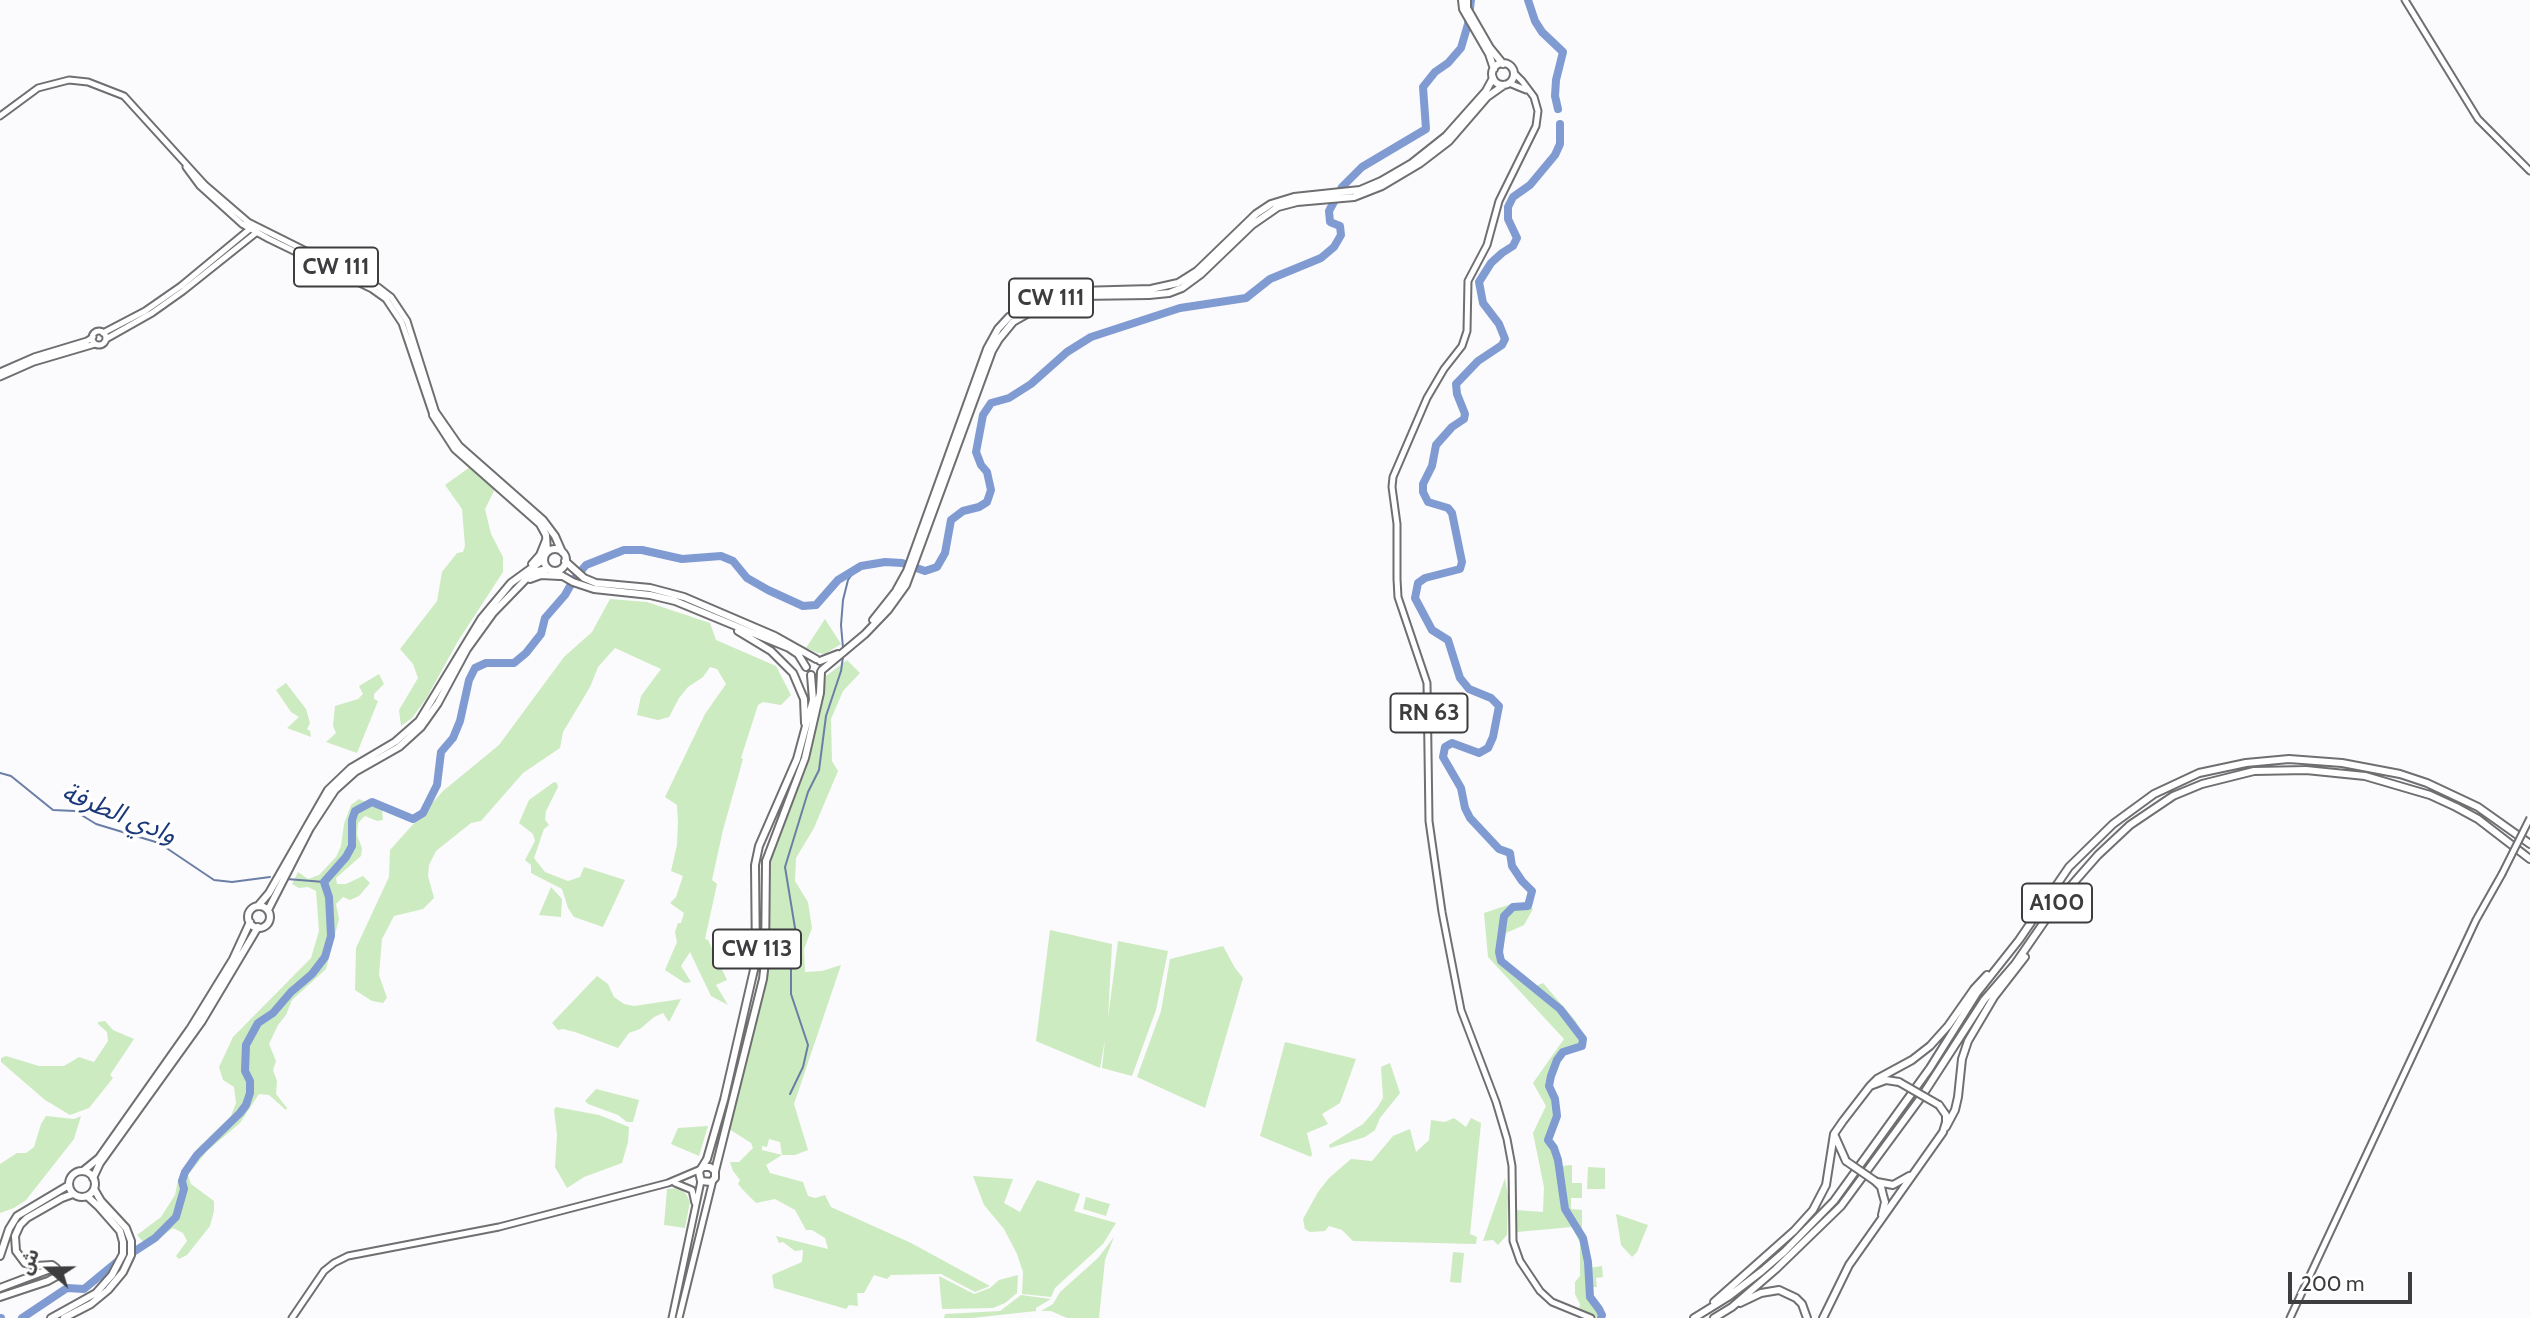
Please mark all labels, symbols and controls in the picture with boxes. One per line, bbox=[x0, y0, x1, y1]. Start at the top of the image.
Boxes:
road number: CW 111 bbox=[294, 248, 378, 286]
road number: CW 111 bbox=[1009, 278, 1093, 318]
road number: RN 63 bbox=[1390, 694, 1468, 733]
water label: وادي الطرفة bbox=[57, 777, 181, 851]
road number: A100 bbox=[2022, 884, 2092, 922]
road number: CW 113 bbox=[713, 930, 801, 968]
north arrow bbox=[14, 1234, 84, 1304]
text: ش bbox=[14, 1245, 44, 1278]
scale bar bbox=[2292, 1258, 2416, 1302]
text: 200 m bbox=[2301, 1271, 2364, 1296]

